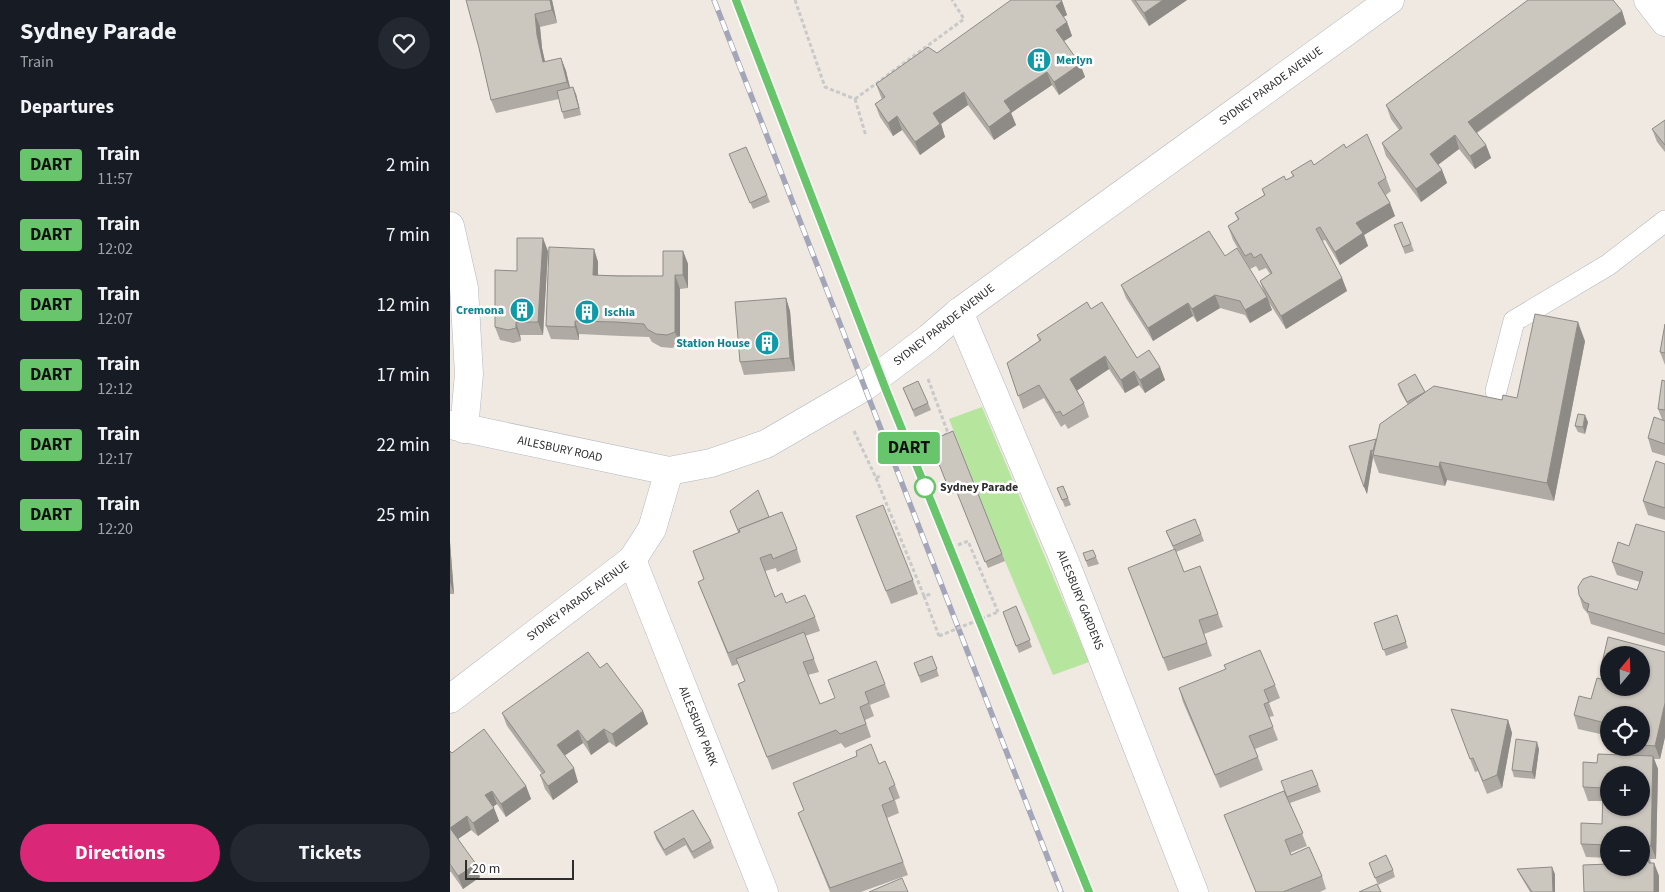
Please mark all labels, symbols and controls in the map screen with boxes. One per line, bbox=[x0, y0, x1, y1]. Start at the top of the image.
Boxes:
text: Sydney Parade bbox=[20, 14, 177, 49]
button: heart bbox=[378, 17, 430, 69]
street label: SYDNEY PARADE AVENUE bbox=[1216, 43, 1326, 129]
building icon: Merlyn bbox=[1026, 47, 1052, 73]
text: Train bbox=[20, 51, 54, 73]
place label: Merlyn bbox=[1056, 52, 1093, 69]
text: Departures bbox=[20, 94, 114, 121]
text: Train bbox=[97, 141, 140, 168]
text: DART bbox=[30, 152, 72, 177]
text: 2 min bbox=[386, 152, 430, 179]
text: 11:57 bbox=[97, 168, 133, 190]
text: Train bbox=[97, 211, 140, 238]
text: DART bbox=[30, 222, 72, 247]
text: 7 min bbox=[386, 222, 430, 249]
text: 12:02 bbox=[97, 238, 133, 260]
street label: SYDNEY PARADE AVENUE bbox=[890, 280, 998, 370]
text: Train bbox=[97, 281, 140, 308]
text: DART bbox=[30, 292, 72, 317]
text: 12 min bbox=[376, 292, 430, 319]
building icon: Cremona bbox=[509, 297, 535, 323]
building icon: Ischia bbox=[574, 299, 600, 325]
place label: Cremona bbox=[456, 302, 504, 319]
place label: Ischia bbox=[604, 304, 635, 321]
text: 12:07 bbox=[97, 308, 133, 330]
building icon: Station House bbox=[754, 330, 780, 356]
place label: Station House bbox=[676, 335, 750, 352]
text: Train bbox=[97, 351, 140, 378]
text: DART bbox=[30, 362, 72, 387]
text: 17 min bbox=[376, 362, 430, 389]
text: 12:12 bbox=[97, 378, 133, 400]
text: Train bbox=[97, 421, 140, 448]
text: DART bbox=[30, 432, 72, 457]
text: 22 min bbox=[376, 432, 430, 459]
street label: AILESBURY ROAD bbox=[516, 432, 604, 466]
line badge: DART bbox=[874, 432, 944, 464]
text: DART bbox=[888, 435, 930, 460]
text: 12:17 bbox=[97, 448, 133, 470]
marker: Sydney Parade bbox=[914, 476, 936, 498]
place label: Sydney Parade bbox=[940, 479, 1018, 496]
text: Train bbox=[97, 491, 140, 518]
text: DART bbox=[30, 502, 72, 527]
text: 25 min bbox=[376, 502, 430, 529]
text: 12:20 bbox=[97, 518, 133, 540]
street label: AILESBURY GARDENS bbox=[1052, 547, 1108, 653]
street label: SYDNEY PARADE AVENUE bbox=[523, 557, 633, 645]
north arrow bbox=[1600, 646, 1650, 696]
map controls bbox=[1600, 646, 1650, 876]
street label: AILESBURY PARK bbox=[674, 684, 722, 768]
button: locate bbox=[1600, 706, 1650, 756]
button: + bbox=[1600, 766, 1650, 816]
button: Directions bbox=[20, 824, 220, 882]
button: Tickets bbox=[230, 824, 430, 882]
button: − bbox=[1600, 826, 1650, 876]
scale bar bbox=[465, 857, 574, 880]
text: 20 m bbox=[472, 859, 500, 879]

